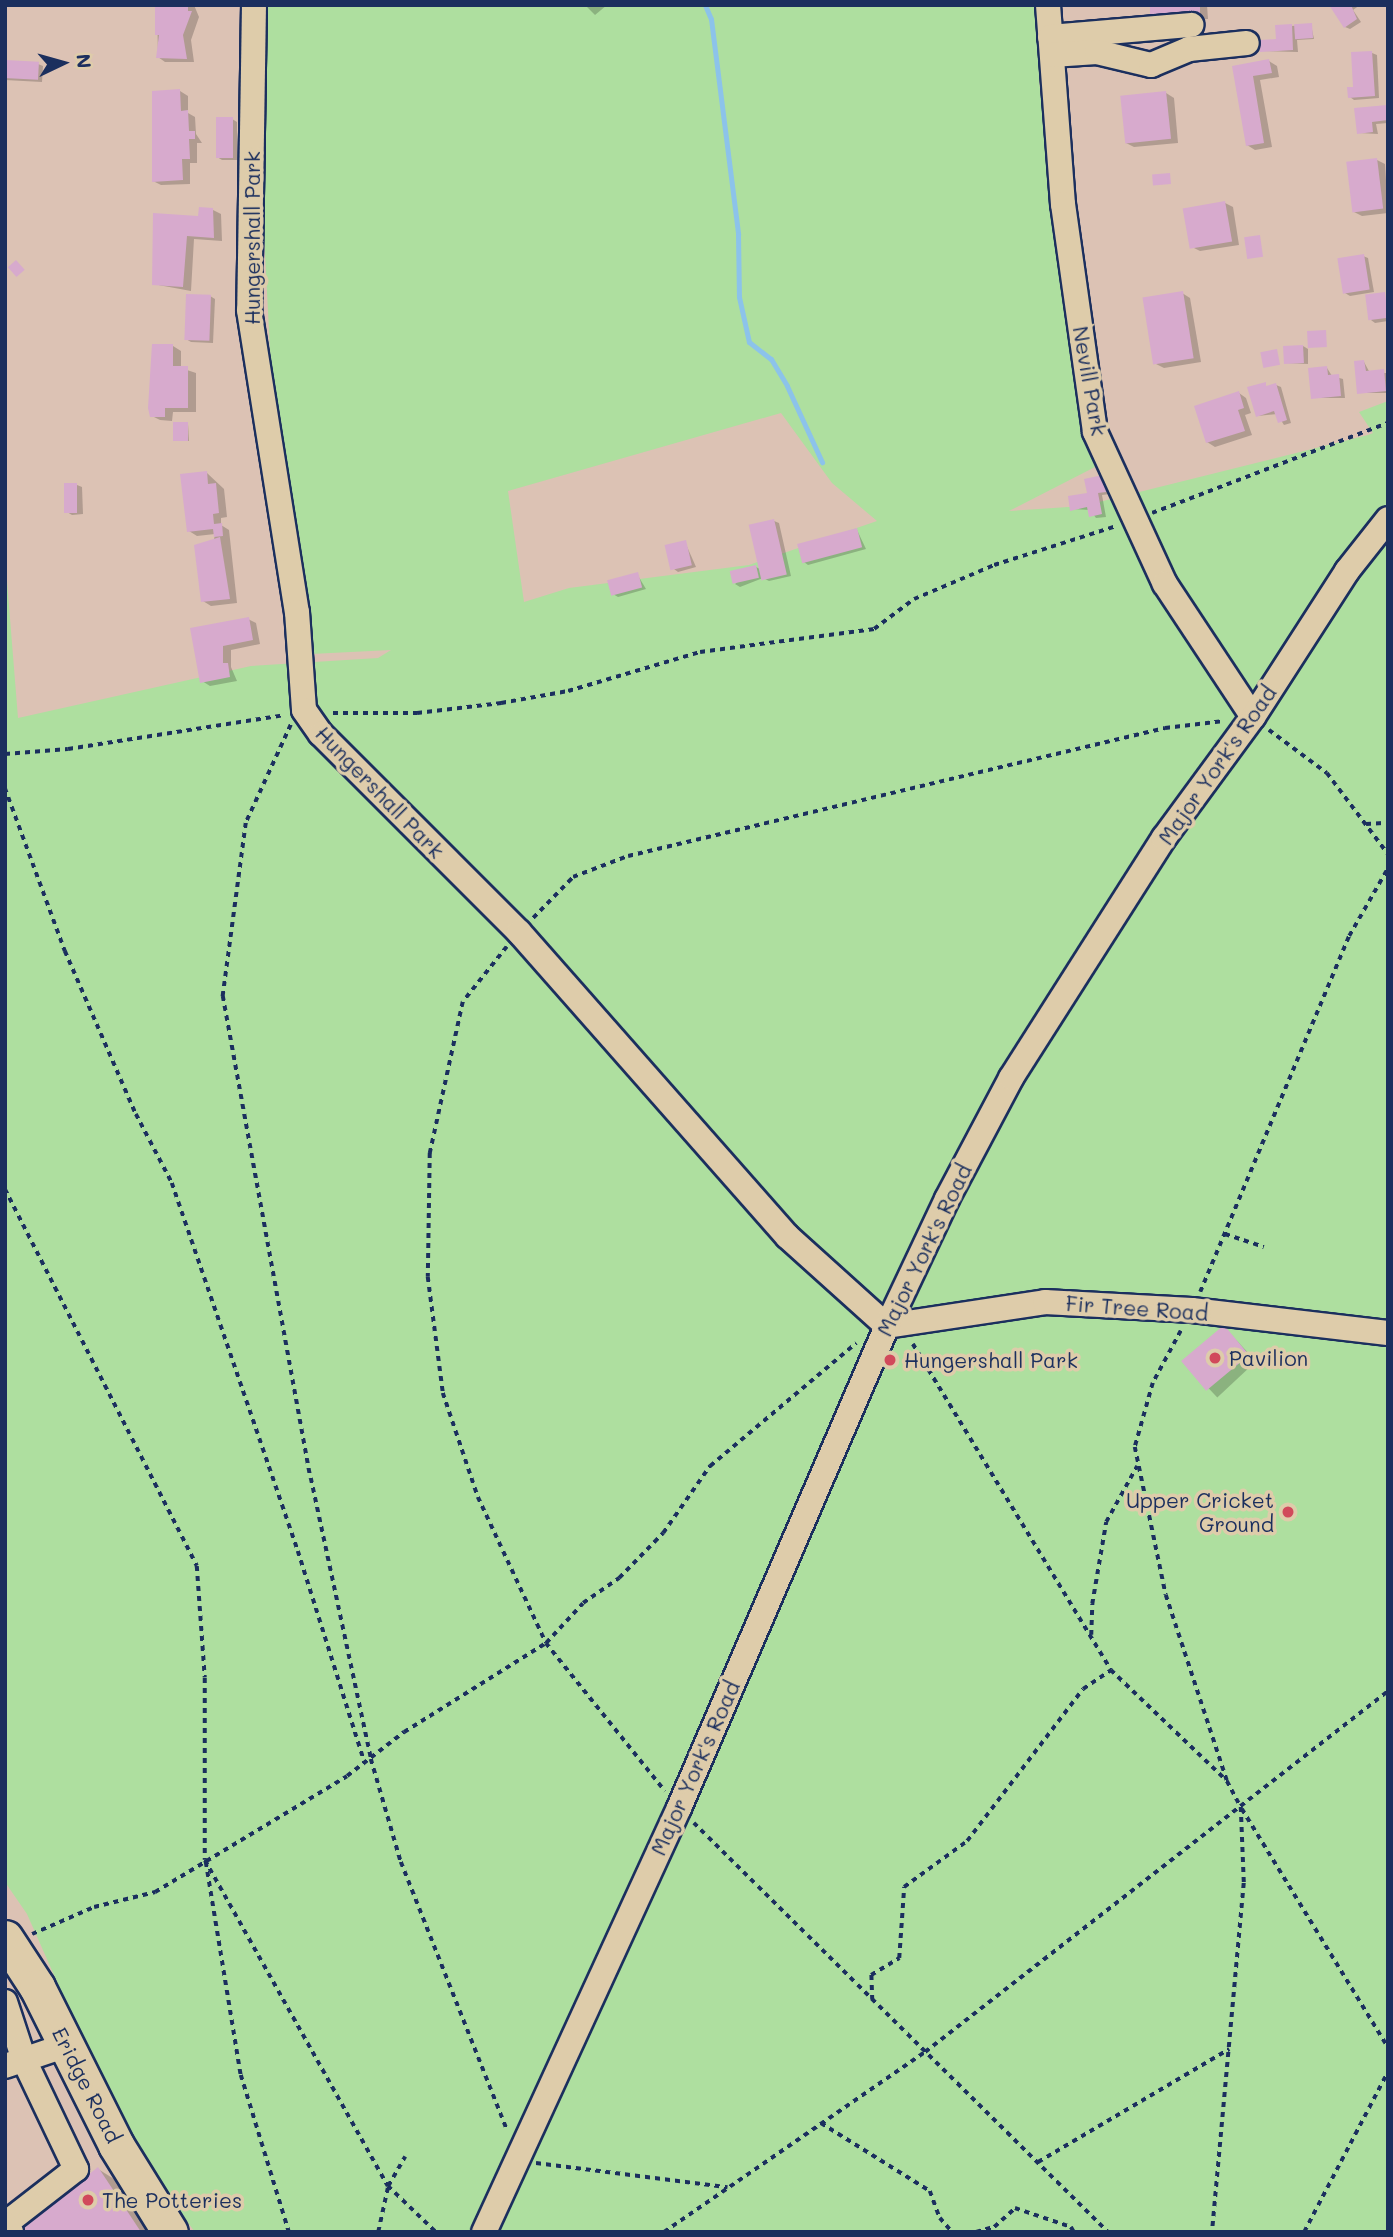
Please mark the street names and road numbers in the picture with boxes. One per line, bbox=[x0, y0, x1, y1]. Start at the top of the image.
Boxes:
street label: Hungershall Park bbox=[239, 151, 265, 325]
street label: Nevill Park bbox=[1068, 324, 1112, 438]
street label: Major York's Road bbox=[1153, 681, 1281, 849]
street label: Hungershall Park bbox=[311, 721, 449, 863]
street label: Major York's Road bbox=[871, 1160, 977, 1340]
street label: Fir Tree Road bbox=[1065, 1290, 1209, 1326]
street label: Major York's Road bbox=[645, 1677, 745, 1859]
street label: Eridge Road bbox=[47, 2023, 127, 2147]

